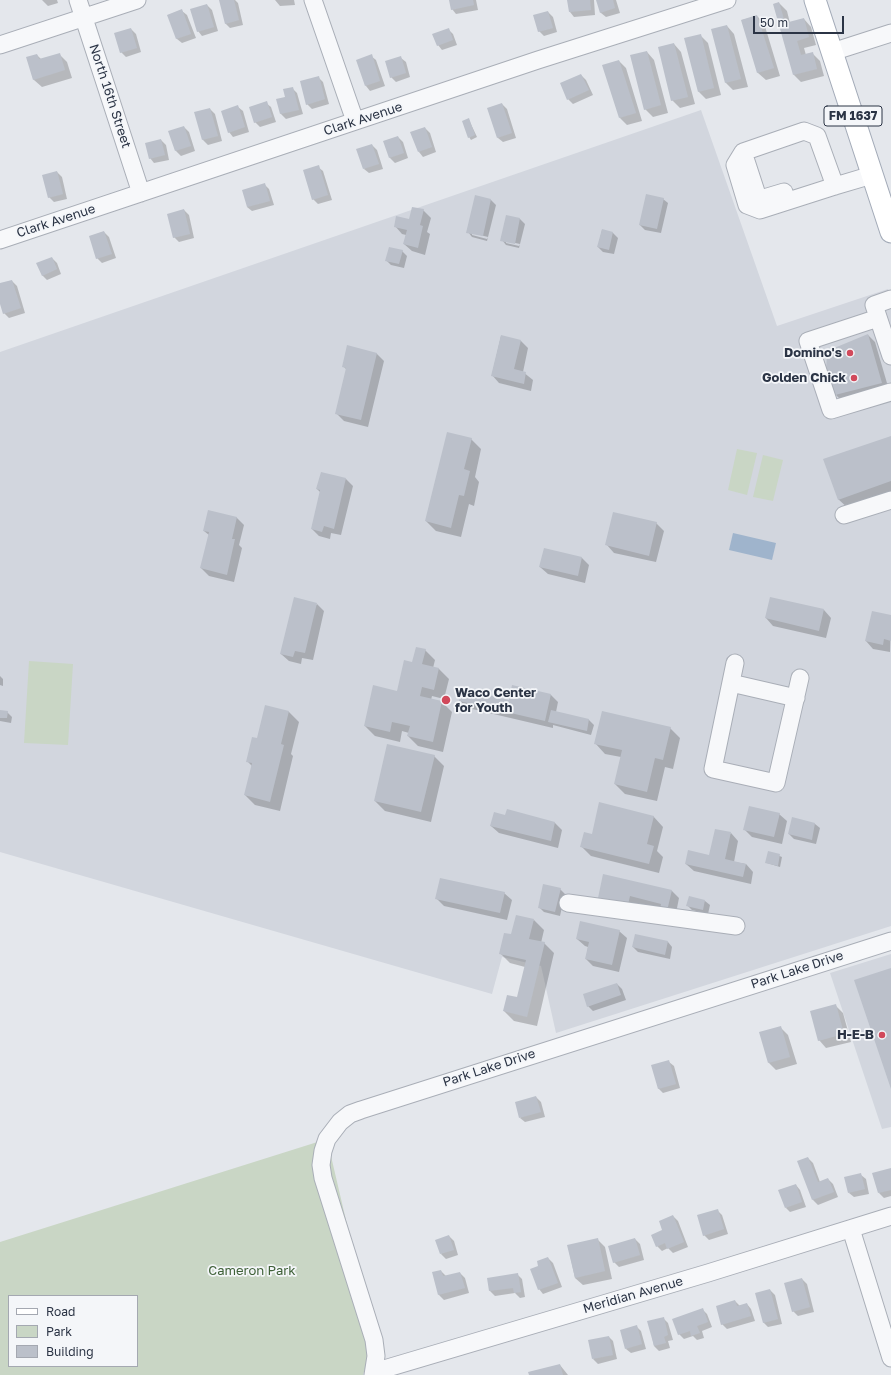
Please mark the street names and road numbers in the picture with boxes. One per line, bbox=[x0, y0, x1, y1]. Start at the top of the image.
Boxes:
street label: North 16th Street bbox=[86, 42, 134, 150]
street label: Clark Avenue bbox=[322, 99, 404, 139]
road number: FM 1637 bbox=[824, 106, 882, 126]
street label: Clark Avenue bbox=[15, 201, 97, 241]
street label: Park Lake Drive bbox=[749, 948, 845, 992]
street label: Park Lake Drive bbox=[441, 1046, 537, 1090]
street label: Meridian Avenue bbox=[581, 1273, 685, 1317]

